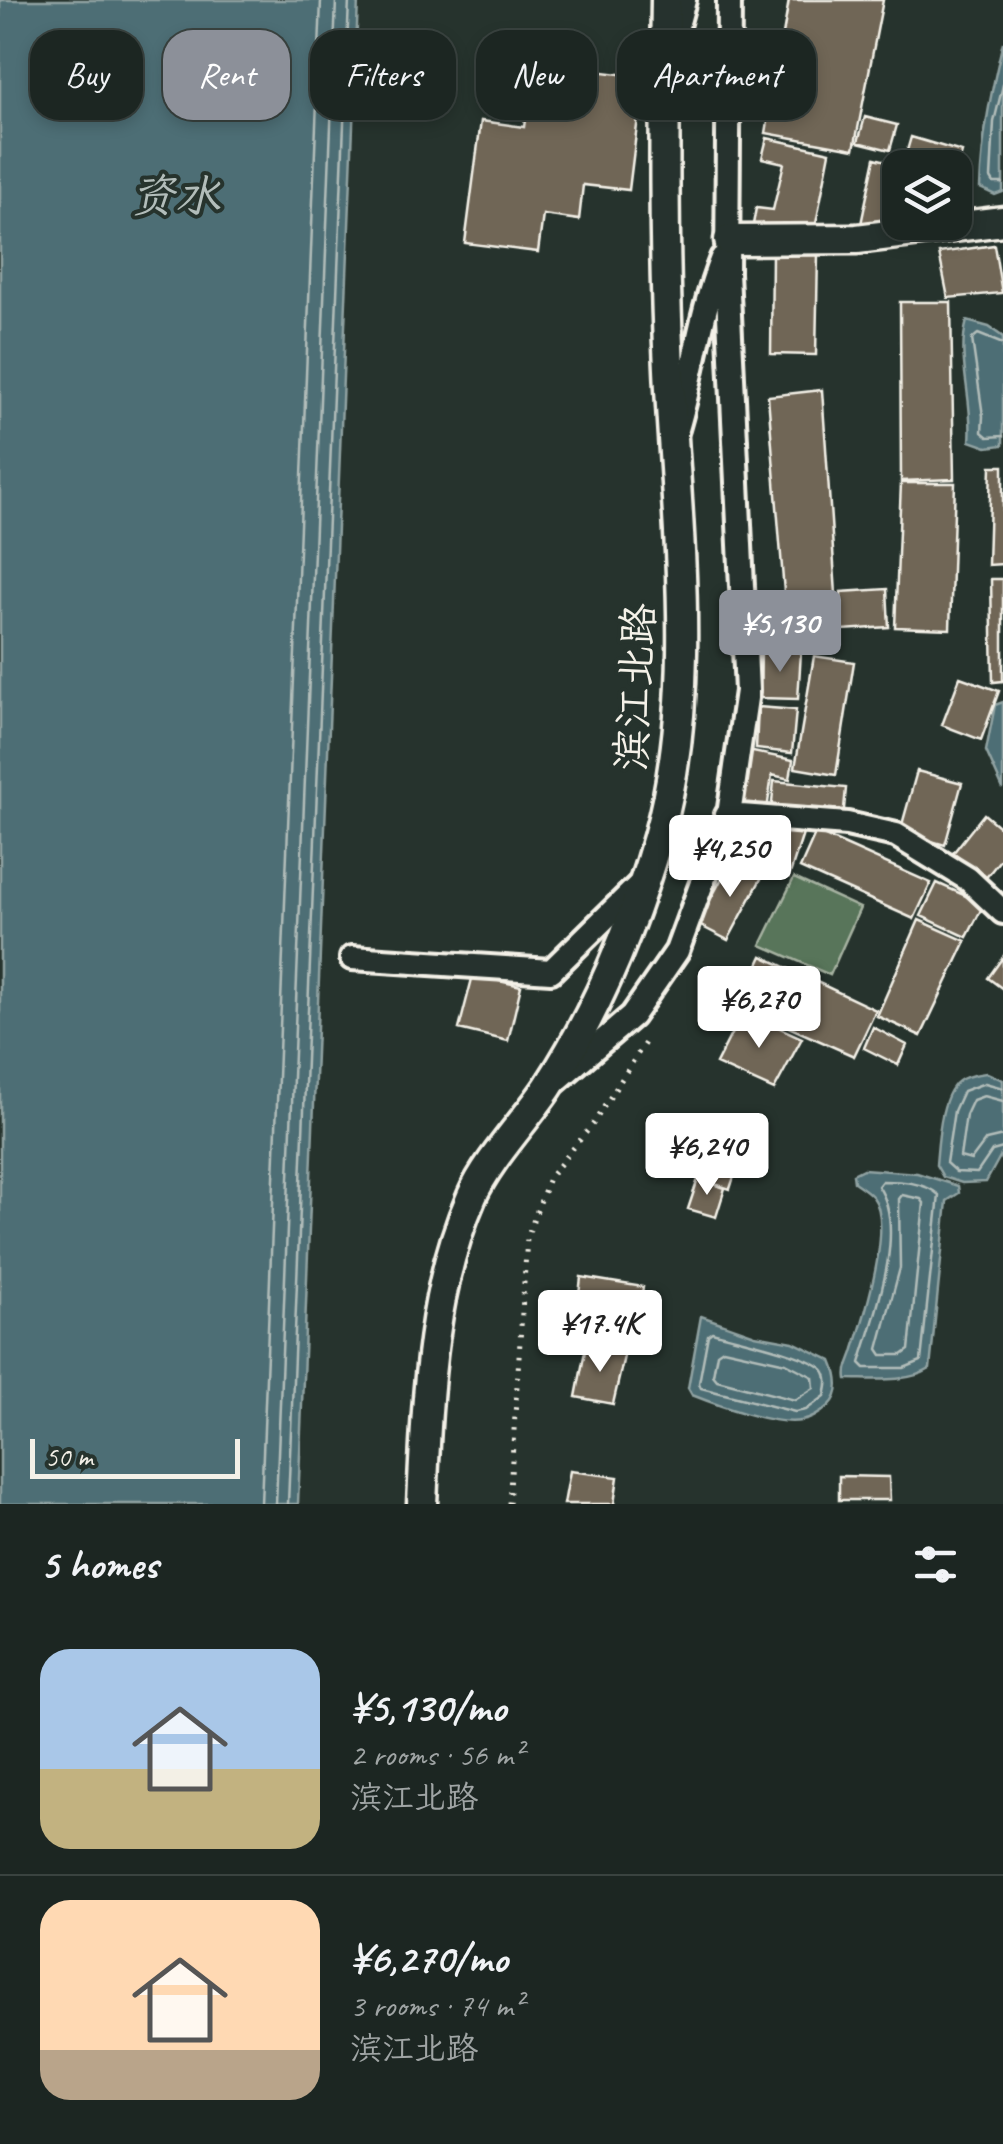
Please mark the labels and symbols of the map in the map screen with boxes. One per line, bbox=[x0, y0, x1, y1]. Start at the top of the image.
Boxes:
water label: 资水 bbox=[130, 168, 221, 225]
pin: ¥5,130 bbox=[699, 590, 861, 675]
street label: 滨江北路 bbox=[605, 602, 666, 772]
pin: ¥4,250 bbox=[649, 815, 811, 900]
pin: ¥6,270 bbox=[678, 966, 840, 1051]
pin: ¥6,240 bbox=[626, 1113, 788, 1198]
pin: ¥17.4K bbox=[519, 1290, 681, 1375]
scale bar bbox=[30, 1434, 240, 1478]

